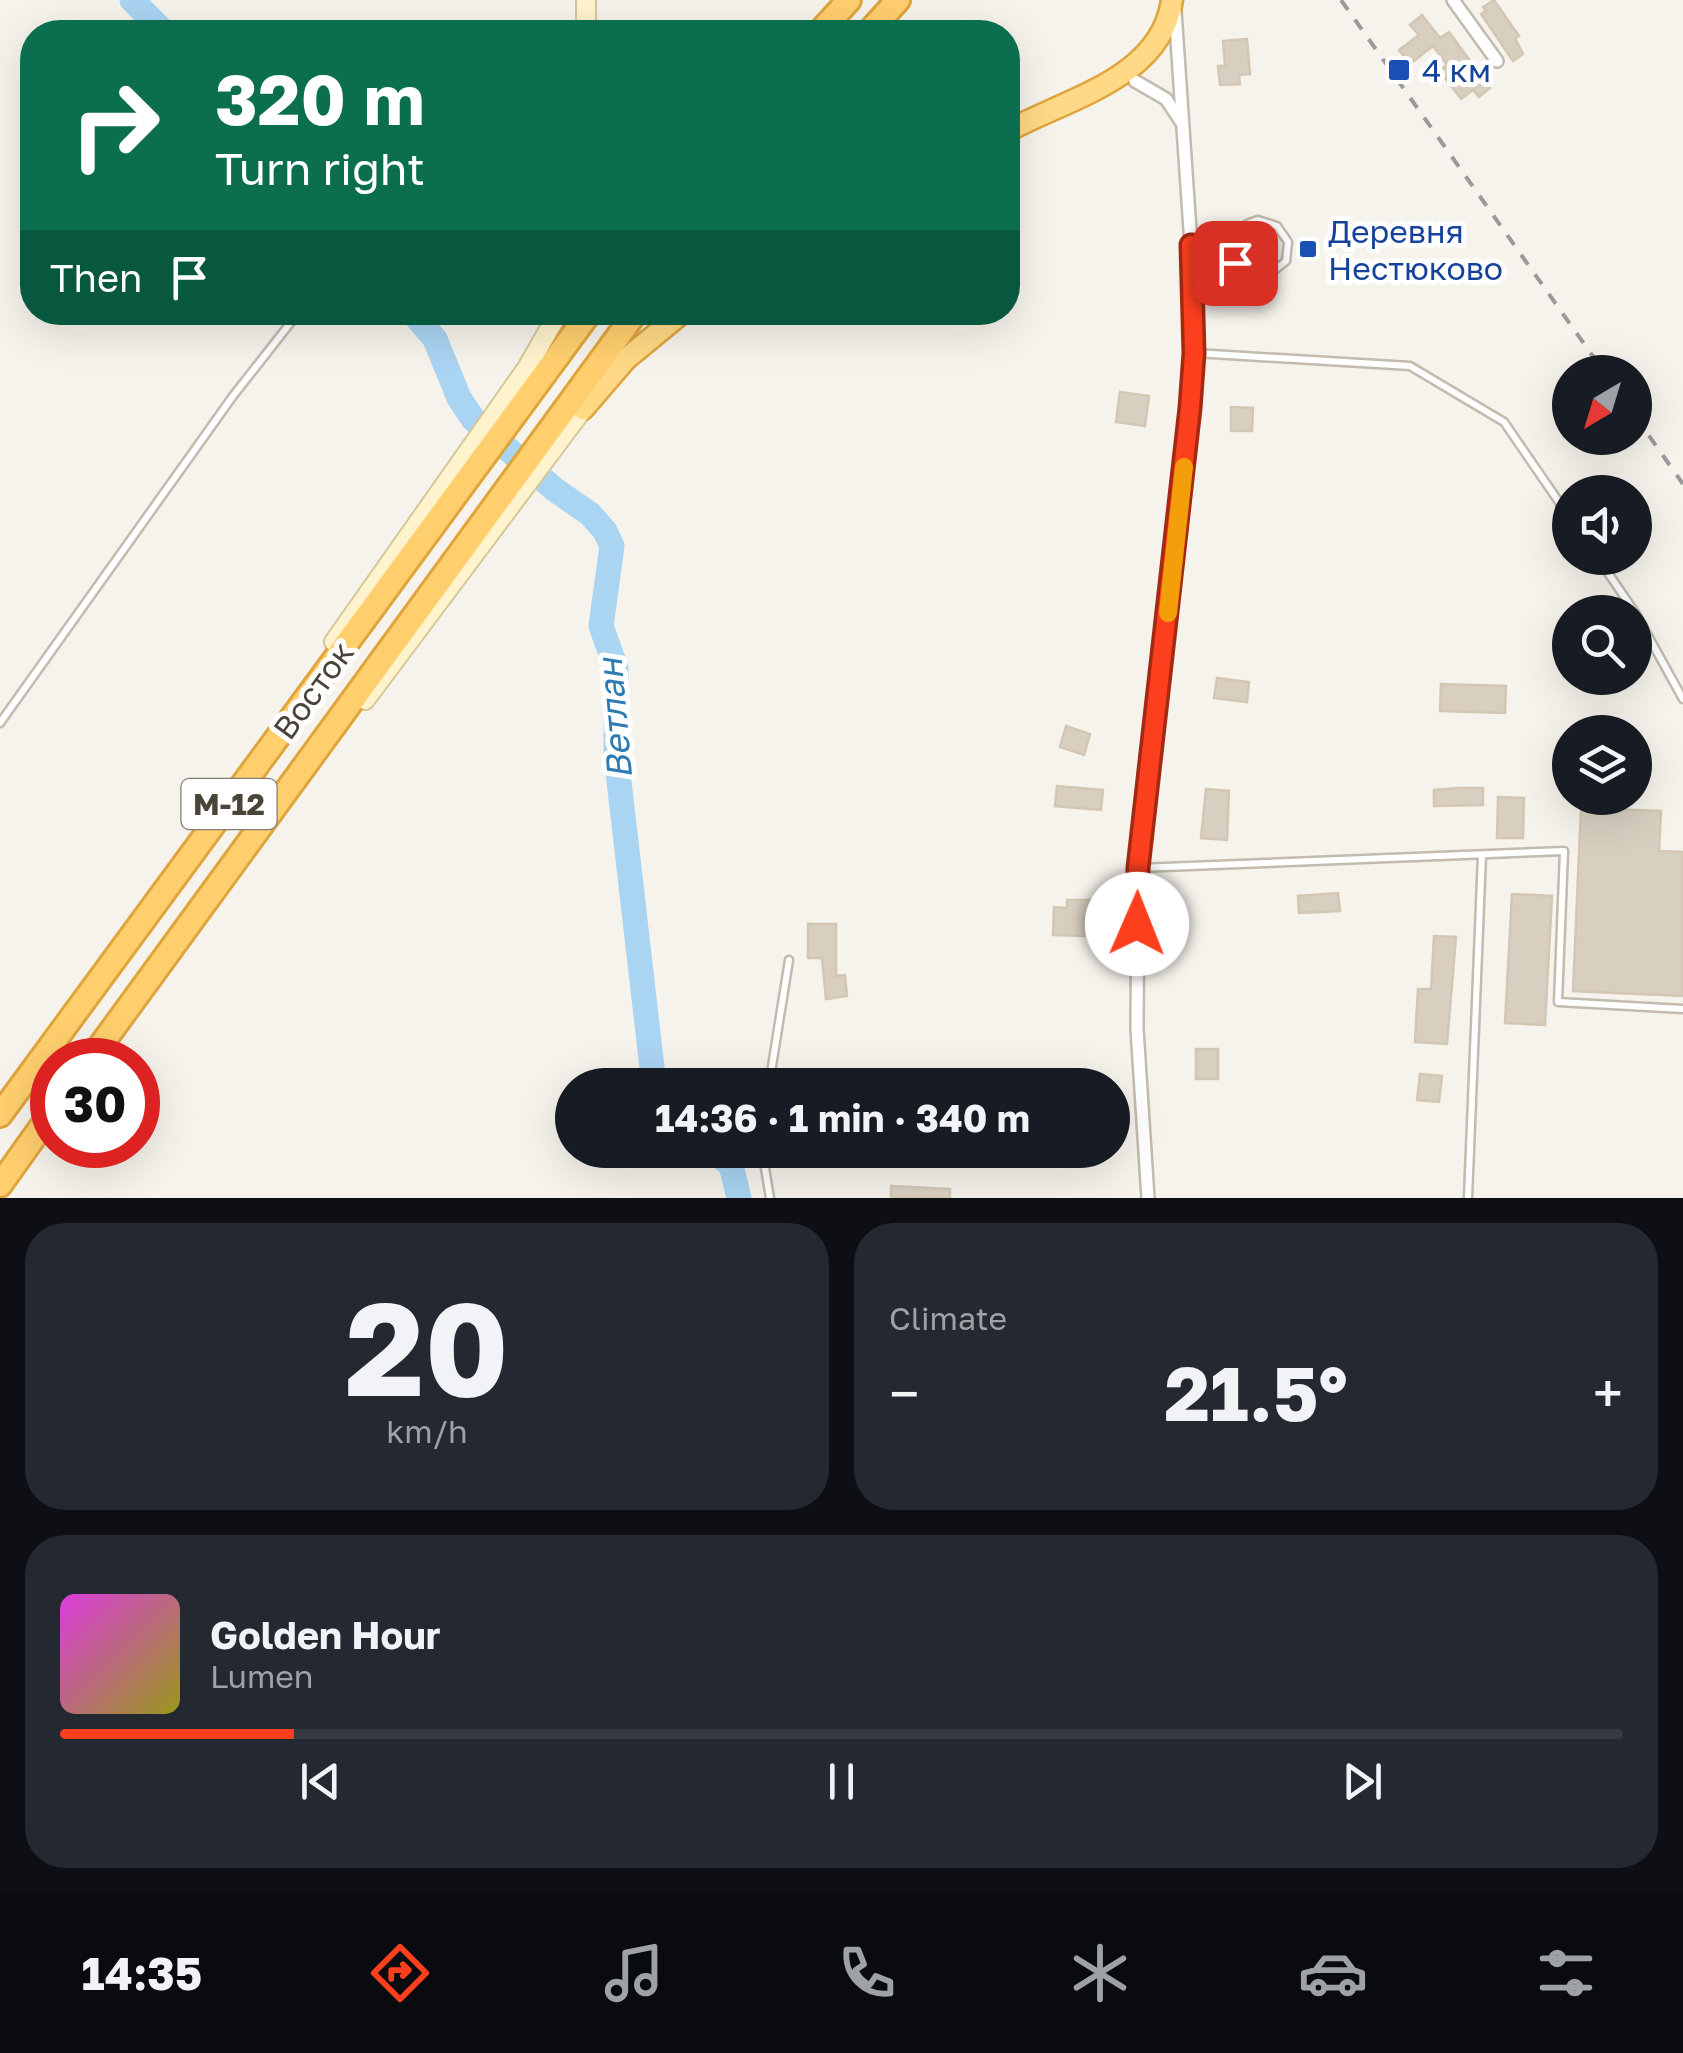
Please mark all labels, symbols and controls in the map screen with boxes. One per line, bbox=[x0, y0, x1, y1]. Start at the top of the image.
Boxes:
place label: 4 км bbox=[1422, 51, 1491, 89]
text: 320 m bbox=[215, 56, 425, 140]
marker: 4 км bbox=[1386, 57, 1412, 83]
icon: right bbox=[50, 60, 180, 190]
text: Turn right bbox=[215, 141, 425, 195]
place label: Деревня Нестюково bbox=[1328, 212, 1503, 287]
pin bbox=[1193, 221, 1278, 306]
icon: arrive bbox=[1208, 236, 1263, 291]
marker: Деревня Нестюково bbox=[1297, 238, 1319, 260]
icon: arrive bbox=[162, 250, 217, 305]
text: Then bbox=[50, 255, 142, 300]
north arrow bbox=[1552, 355, 1652, 455]
map controls bbox=[1552, 355, 1652, 815]
button: sound bbox=[1552, 475, 1652, 575]
button: search bbox=[1552, 595, 1652, 695]
street label: Восток bbox=[265, 634, 361, 746]
water label: Ветлан bbox=[588, 654, 640, 781]
button: layers bbox=[1552, 715, 1652, 815]
road number: М-12 bbox=[182, 779, 276, 829]
position arrow bbox=[1085, 872, 1189, 976]
speed limit sign: 30 bbox=[30, 1038, 160, 1168]
text: 14:36 · 1 min · 340 m bbox=[655, 1095, 1030, 1140]
text: 20 bbox=[345, 1269, 509, 1425]
text: Climate bbox=[889, 1299, 1007, 1337]
text: 21.5° bbox=[1164, 1347, 1348, 1438]
text: − bbox=[889, 1360, 919, 1426]
text: + bbox=[1593, 1360, 1623, 1426]
text: km/h bbox=[386, 1412, 468, 1450]
text: Golden Hour bbox=[210, 1612, 441, 1657]
text: Lumen bbox=[210, 1657, 314, 1695]
icon: previous bbox=[293, 1754, 348, 1809]
icon: pause bbox=[814, 1754, 869, 1809]
icon: next bbox=[1335, 1754, 1390, 1809]
icon: directions bbox=[365, 1938, 435, 2008]
icon: music bbox=[599, 1938, 669, 2008]
icon: phone bbox=[832, 1938, 902, 2008]
icon: climate bbox=[1065, 1938, 1135, 2008]
icon: car bbox=[1298, 1938, 1368, 2008]
icon: filters bbox=[1531, 1938, 1601, 2008]
text: 14:35 bbox=[82, 1946, 202, 2000]

